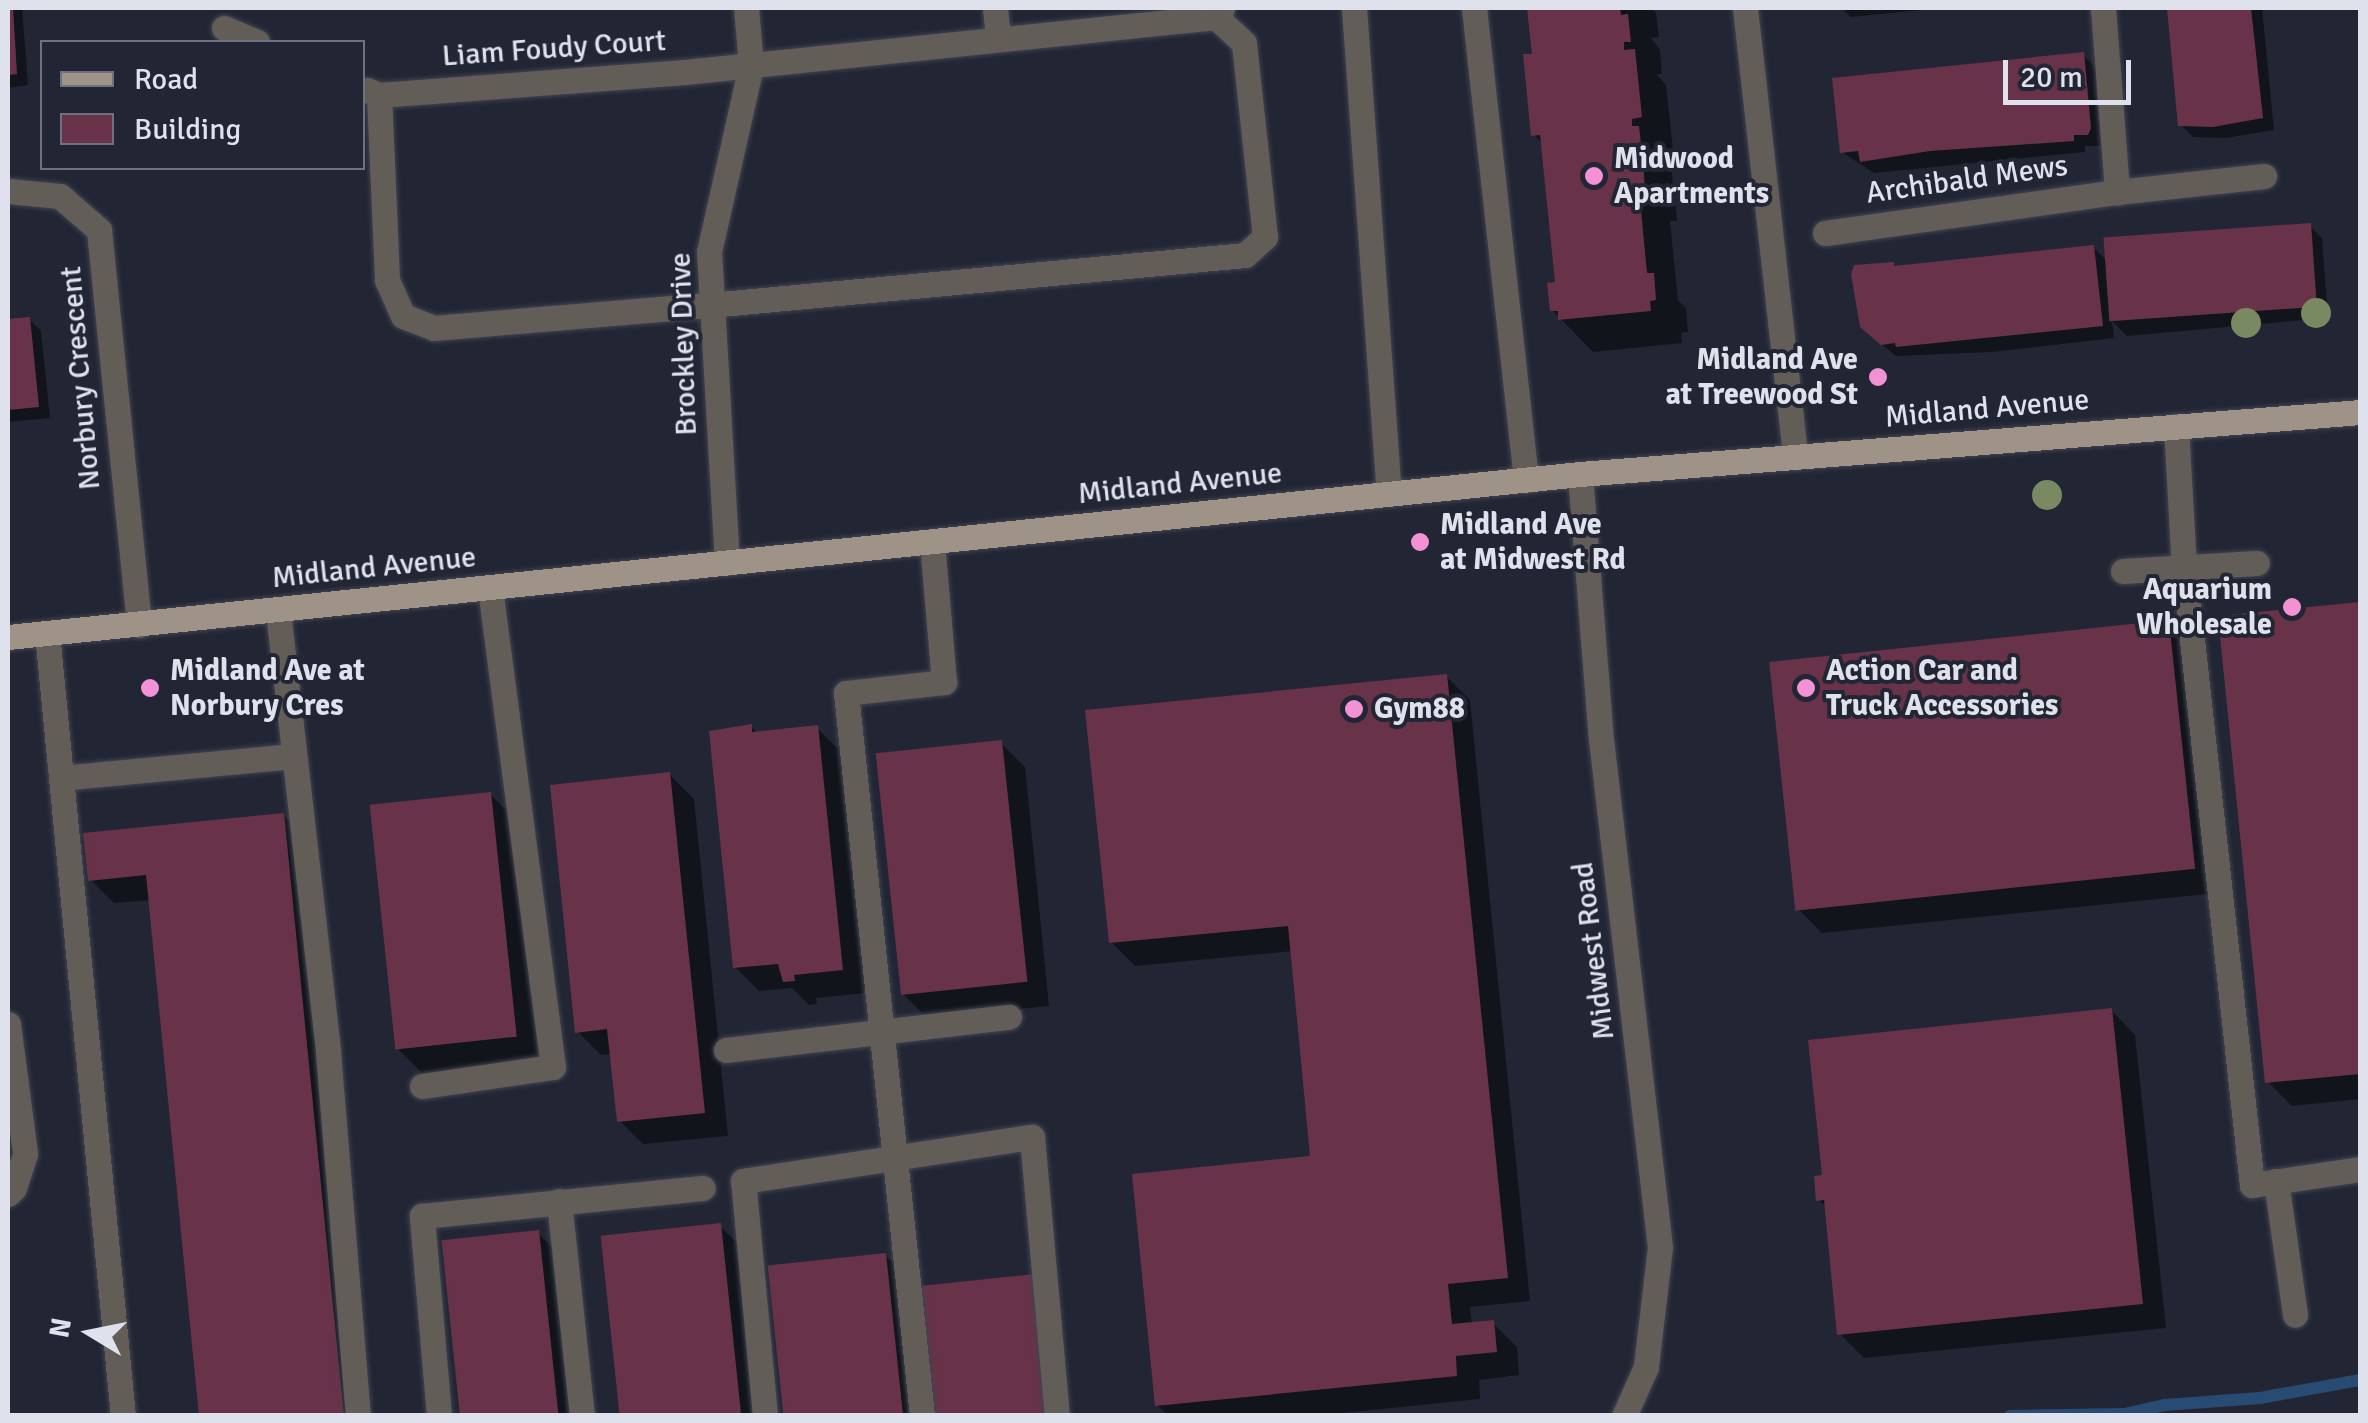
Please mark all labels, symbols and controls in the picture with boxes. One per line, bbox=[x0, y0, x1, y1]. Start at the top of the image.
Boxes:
street label: Liam Foudy Court bbox=[441, 23, 667, 75]
legend bbox=[40, 40, 365, 170]
scale bar bbox=[2008, 40, 2136, 102]
text: 20 m bbox=[2020, 59, 2083, 96]
text: Road bbox=[134, 61, 198, 98]
text: Building bbox=[134, 111, 241, 148]
place label: Midwood Apartments bbox=[1614, 141, 1769, 212]
street label: Archibald Mews bbox=[1864, 148, 2070, 212]
marker: Midwood Apartments bbox=[1583, 165, 1605, 187]
street label: Brockley Drive bbox=[663, 252, 705, 436]
street label: Norbury Crescent bbox=[53, 265, 109, 491]
place label: Midland Ave at Treewood St bbox=[1666, 342, 1858, 412]
marker: Midland Ave at Treewood St bbox=[1867, 366, 1889, 388]
street label: Midland Avenue bbox=[1883, 382, 2091, 436]
street label: Midland Avenue bbox=[1076, 455, 1284, 513]
place label: Midland Ave at Midwest Rd bbox=[1440, 507, 1626, 578]
marker: Midland Ave at Midwest Rd bbox=[1409, 531, 1431, 553]
street label: Midland Avenue bbox=[270, 539, 478, 597]
place label: Aquarium Wholesale bbox=[2136, 572, 2272, 642]
marker: Aquarium Wholesale bbox=[2281, 596, 2303, 618]
place label: Midland Ave at Norbury Cres bbox=[170, 653, 365, 724]
place label: Action Car and Truck Accessories bbox=[1826, 653, 2058, 724]
marker: Midland Ave at Norbury Cres bbox=[139, 677, 161, 699]
marker: Action Car and Truck Accessories bbox=[1795, 677, 1817, 699]
place label: Gym88 bbox=[1374, 691, 1465, 727]
marker: Gym88 bbox=[1343, 698, 1365, 720]
street label: Midwest Road bbox=[1565, 860, 1623, 1042]
north arrow bbox=[40, 1283, 140, 1383]
text: N bbox=[42, 1315, 79, 1340]

